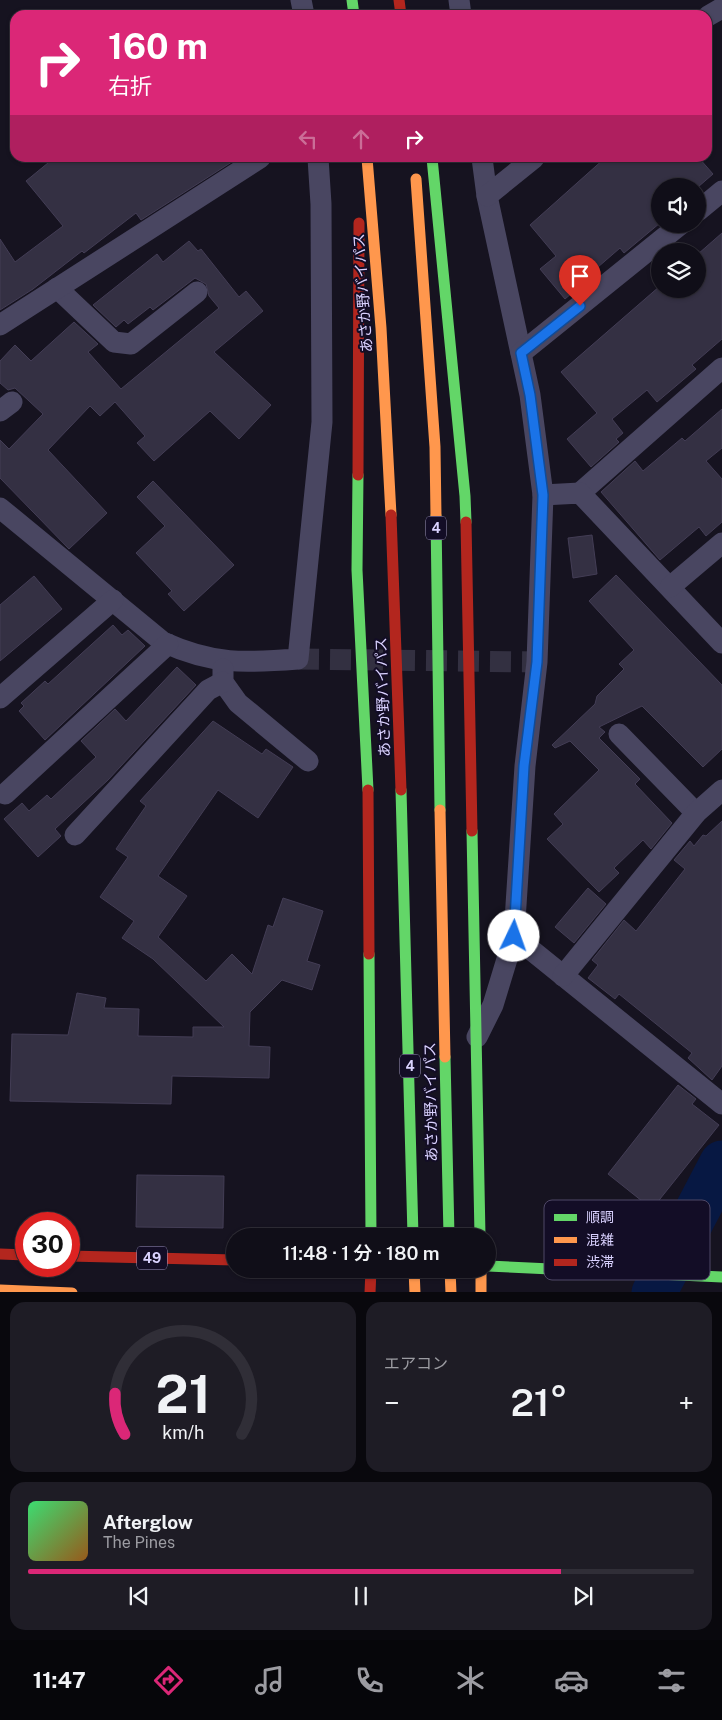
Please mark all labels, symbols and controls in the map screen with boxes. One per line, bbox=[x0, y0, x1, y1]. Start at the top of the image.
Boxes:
text: 160 m bbox=[108, 26, 208, 67]
icon: right bbox=[25, 30, 90, 95]
text: 右折 bbox=[108, 73, 152, 99]
icon: left bbox=[294, 125, 322, 153]
icon: ahead bbox=[347, 125, 375, 153]
icon: right bbox=[400, 125, 428, 153]
map controls bbox=[651, 178, 706, 298]
button: sound bbox=[651, 178, 706, 233]
street label: あさか野バイパス bbox=[350, 233, 375, 353]
button: layers bbox=[651, 243, 706, 298]
pin bbox=[559, 255, 601, 306]
icon: arrive bbox=[566, 262, 594, 290]
road number: 4 bbox=[426, 516, 446, 540]
street label: あさか野バイパス bbox=[372, 637, 393, 757]
position arrow bbox=[487, 909, 539, 961]
street label: あさか野バイパス bbox=[421, 1042, 440, 1162]
road number: 4 bbox=[400, 1054, 420, 1078]
legend bbox=[544, 1200, 710, 1280]
text: 順調 bbox=[586, 1209, 614, 1225]
speed limit sign: 30 bbox=[15, 1212, 80, 1277]
text: 混雑 bbox=[586, 1232, 614, 1248]
text: 11:48 · 1 分 · 180 m bbox=[282, 1242, 440, 1264]
road number: 49 bbox=[137, 1246, 167, 1270]
text: 渋滞 bbox=[586, 1254, 614, 1270]
text: エアコン bbox=[384, 1354, 448, 1373]
text: 21 bbox=[155, 1364, 211, 1425]
text: 21° bbox=[510, 1380, 568, 1425]
text: − bbox=[384, 1386, 400, 1419]
text: + bbox=[678, 1386, 694, 1419]
text: km/h bbox=[162, 1422, 204, 1443]
text: Afterglow bbox=[103, 1511, 193, 1533]
text: The Pines bbox=[103, 1533, 175, 1552]
icon: previous bbox=[125, 1582, 153, 1610]
icon: pause bbox=[347, 1582, 375, 1610]
icon: next bbox=[569, 1582, 597, 1610]
icon: directions bbox=[151, 1663, 186, 1698]
icon: music bbox=[252, 1663, 287, 1698]
icon: phone bbox=[352, 1663, 387, 1698]
icon: climate bbox=[453, 1663, 488, 1698]
icon: car bbox=[554, 1663, 589, 1698]
icon: filters bbox=[654, 1663, 689, 1698]
text: 11:47 bbox=[33, 1667, 86, 1693]

